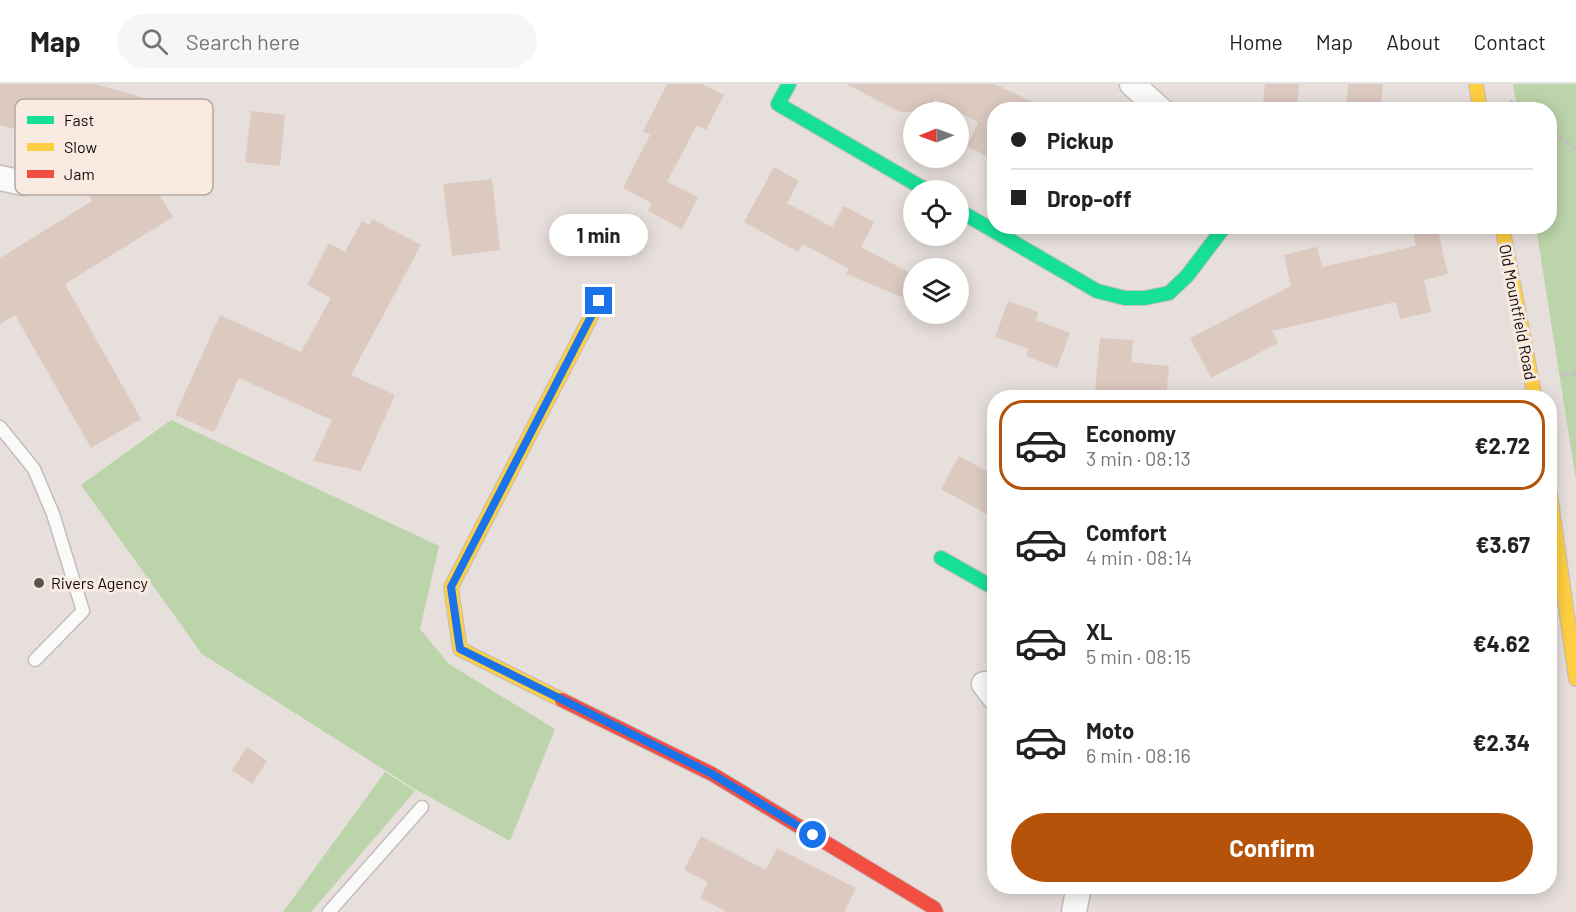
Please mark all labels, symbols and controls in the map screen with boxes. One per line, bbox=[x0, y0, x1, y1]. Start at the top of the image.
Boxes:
search box bbox=[117, 14, 537, 68]
text: Map bbox=[30, 24, 81, 58]
icon: search bbox=[138, 25, 171, 58]
text: Search here bbox=[186, 28, 300, 54]
text: Home bbox=[1229, 29, 1283, 54]
text: Map bbox=[1316, 29, 1353, 54]
text: About bbox=[1386, 29, 1441, 54]
text: Contact bbox=[1474, 29, 1546, 54]
legend bbox=[15, 99, 213, 195]
north arrow bbox=[903, 102, 969, 168]
map controls bbox=[903, 102, 969, 324]
text: Fast bbox=[64, 110, 94, 129]
text: Pickup bbox=[1047, 127, 1114, 153]
text: Slow bbox=[64, 137, 97, 156]
text: Jam bbox=[64, 164, 95, 183]
button: locate bbox=[903, 180, 969, 246]
text: Drop-off bbox=[1047, 185, 1131, 211]
callout: 1 min bbox=[550, 214, 648, 256]
text: 1 min bbox=[577, 223, 620, 247]
street label: Old Mountfield Road bbox=[1496, 242, 1541, 381]
button: layers bbox=[903, 258, 969, 324]
route end bbox=[585, 287, 612, 314]
icon: car bbox=[1014, 418, 1068, 472]
text: Economy bbox=[1086, 420, 1176, 446]
text: €2.72 bbox=[1475, 432, 1530, 458]
text: 3 min · 08:13 bbox=[1086, 446, 1191, 470]
icon: car bbox=[1014, 517, 1068, 571]
text: Comfort bbox=[1086, 519, 1167, 545]
text: €3.67 bbox=[1476, 531, 1530, 557]
text: 4 min · 08:14 bbox=[1086, 545, 1192, 569]
place label: Rivers Agency bbox=[51, 573, 149, 592]
marker: Rivers Agency bbox=[32, 576, 46, 590]
icon: car bbox=[1014, 616, 1068, 670]
text: XL bbox=[1086, 618, 1112, 644]
text: €4.62 bbox=[1473, 630, 1530, 656]
text: 5 min · 08:15 bbox=[1086, 644, 1191, 668]
icon: car bbox=[1014, 715, 1068, 769]
text: Moto bbox=[1086, 717, 1134, 743]
text: €2.34 bbox=[1473, 729, 1530, 755]
text: 6 min · 08:16 bbox=[1086, 743, 1191, 767]
button: Confirm bbox=[1011, 813, 1533, 882]
route start bbox=[799, 821, 826, 848]

